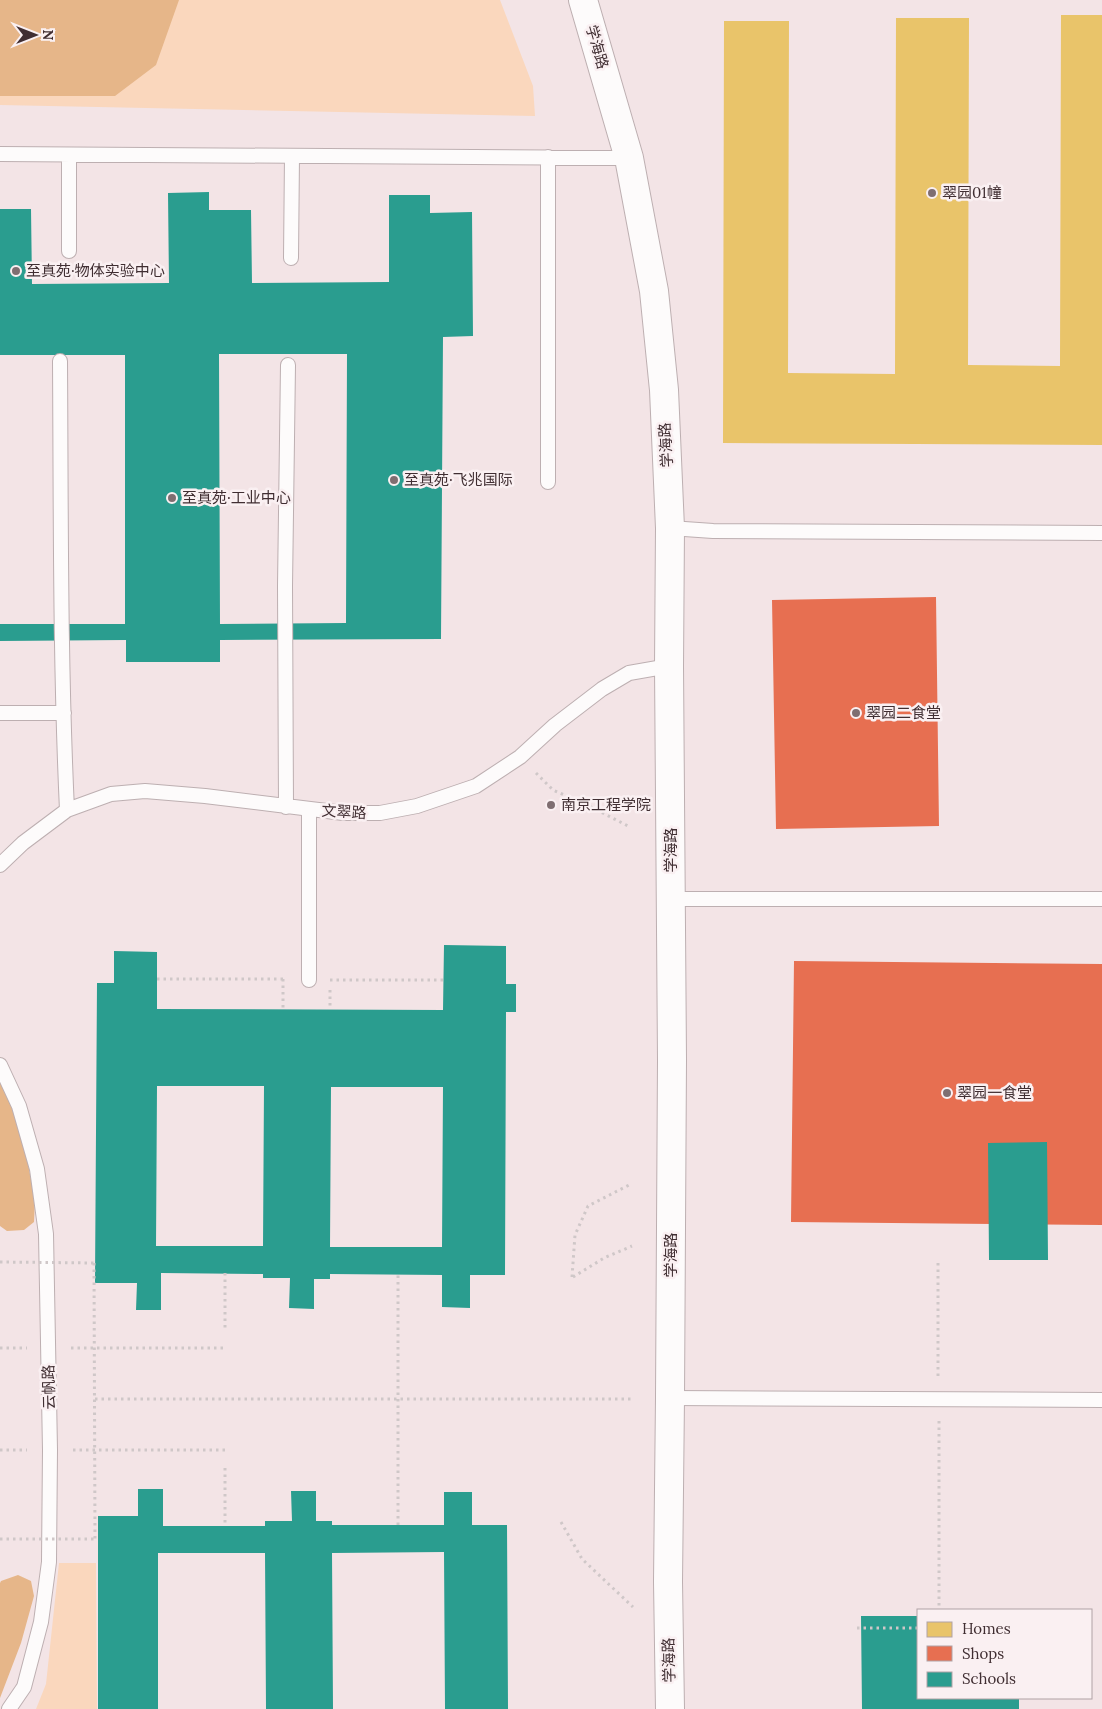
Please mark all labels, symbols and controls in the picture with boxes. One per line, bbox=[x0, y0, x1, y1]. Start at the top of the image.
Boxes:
north arrow bbox=[10, 10, 60, 60]
street label: 学海路 bbox=[582, 23, 613, 71]
text: N bbox=[39, 30, 57, 41]
place label: 翠园01幢 bbox=[942, 183, 1002, 202]
marker: 翠园01幢 bbox=[926, 187, 938, 199]
place label: 至真苑·物体实验中心 bbox=[26, 261, 165, 280]
marker: 至真苑·物体实验中心 bbox=[10, 265, 22, 277]
street label: 学海路 bbox=[655, 422, 676, 468]
place label: 至真苑·飞兆国际 bbox=[404, 470, 513, 489]
marker: 至真苑·飞兆国际 bbox=[388, 474, 400, 486]
place label: 至真苑·工业中心 bbox=[182, 488, 291, 507]
marker: 至真苑·工业中心 bbox=[166, 492, 178, 504]
place label: 翠园二食堂 bbox=[866, 703, 941, 722]
marker: 翠园二食堂 bbox=[850, 707, 862, 719]
place label: 南京工程学院 bbox=[561, 795, 651, 814]
marker: 南京工程学院 bbox=[545, 799, 557, 811]
street label: 文翠路 bbox=[321, 801, 367, 822]
street label: 学海路 bbox=[661, 827, 680, 873]
place label: 翠园一食堂 bbox=[957, 1083, 1032, 1102]
marker: 翠园一食堂 bbox=[941, 1087, 953, 1099]
street label: 学海路 bbox=[661, 1232, 680, 1278]
street label: 云帆路 bbox=[39, 1364, 58, 1410]
legend bbox=[917, 1609, 1092, 1699]
text: Homes bbox=[962, 1619, 1011, 1638]
street label: 学海路 bbox=[659, 1637, 678, 1683]
text: Shops bbox=[962, 1644, 1004, 1663]
text: Schools bbox=[962, 1669, 1016, 1688]

